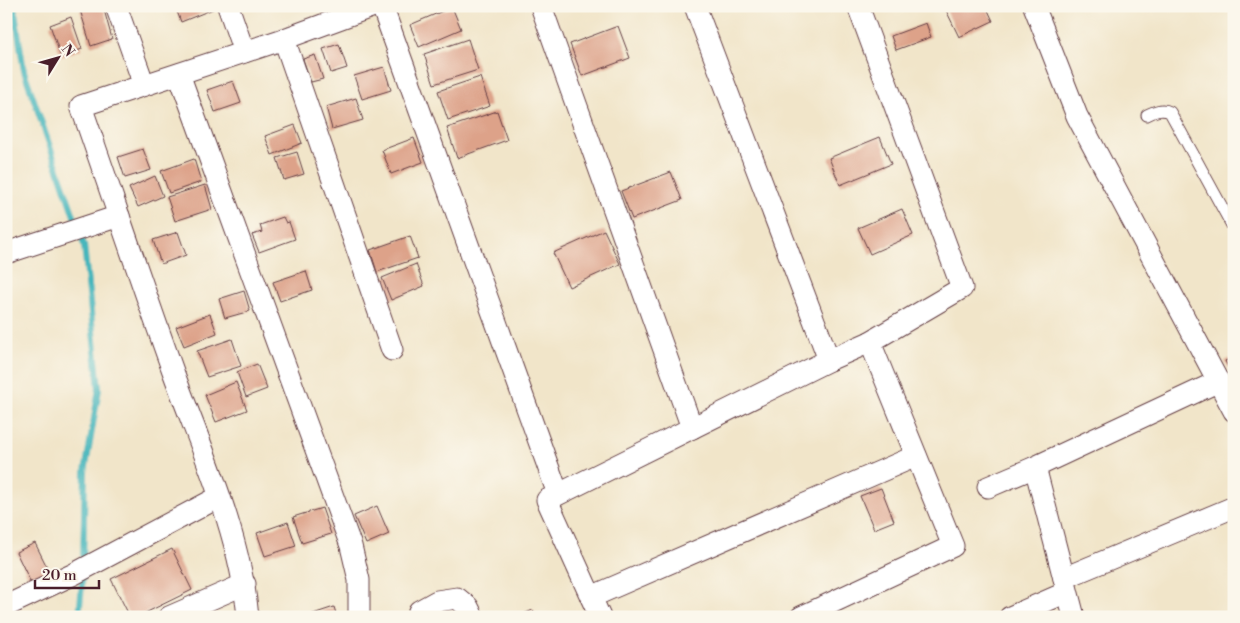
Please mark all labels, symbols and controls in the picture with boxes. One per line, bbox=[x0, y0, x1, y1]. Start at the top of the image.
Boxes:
north arrow bbox=[32, 32, 82, 82]
text: N bbox=[57, 41, 78, 61]
scale bar bbox=[35, 558, 99, 590]
text: 20 m bbox=[42, 566, 77, 585]

